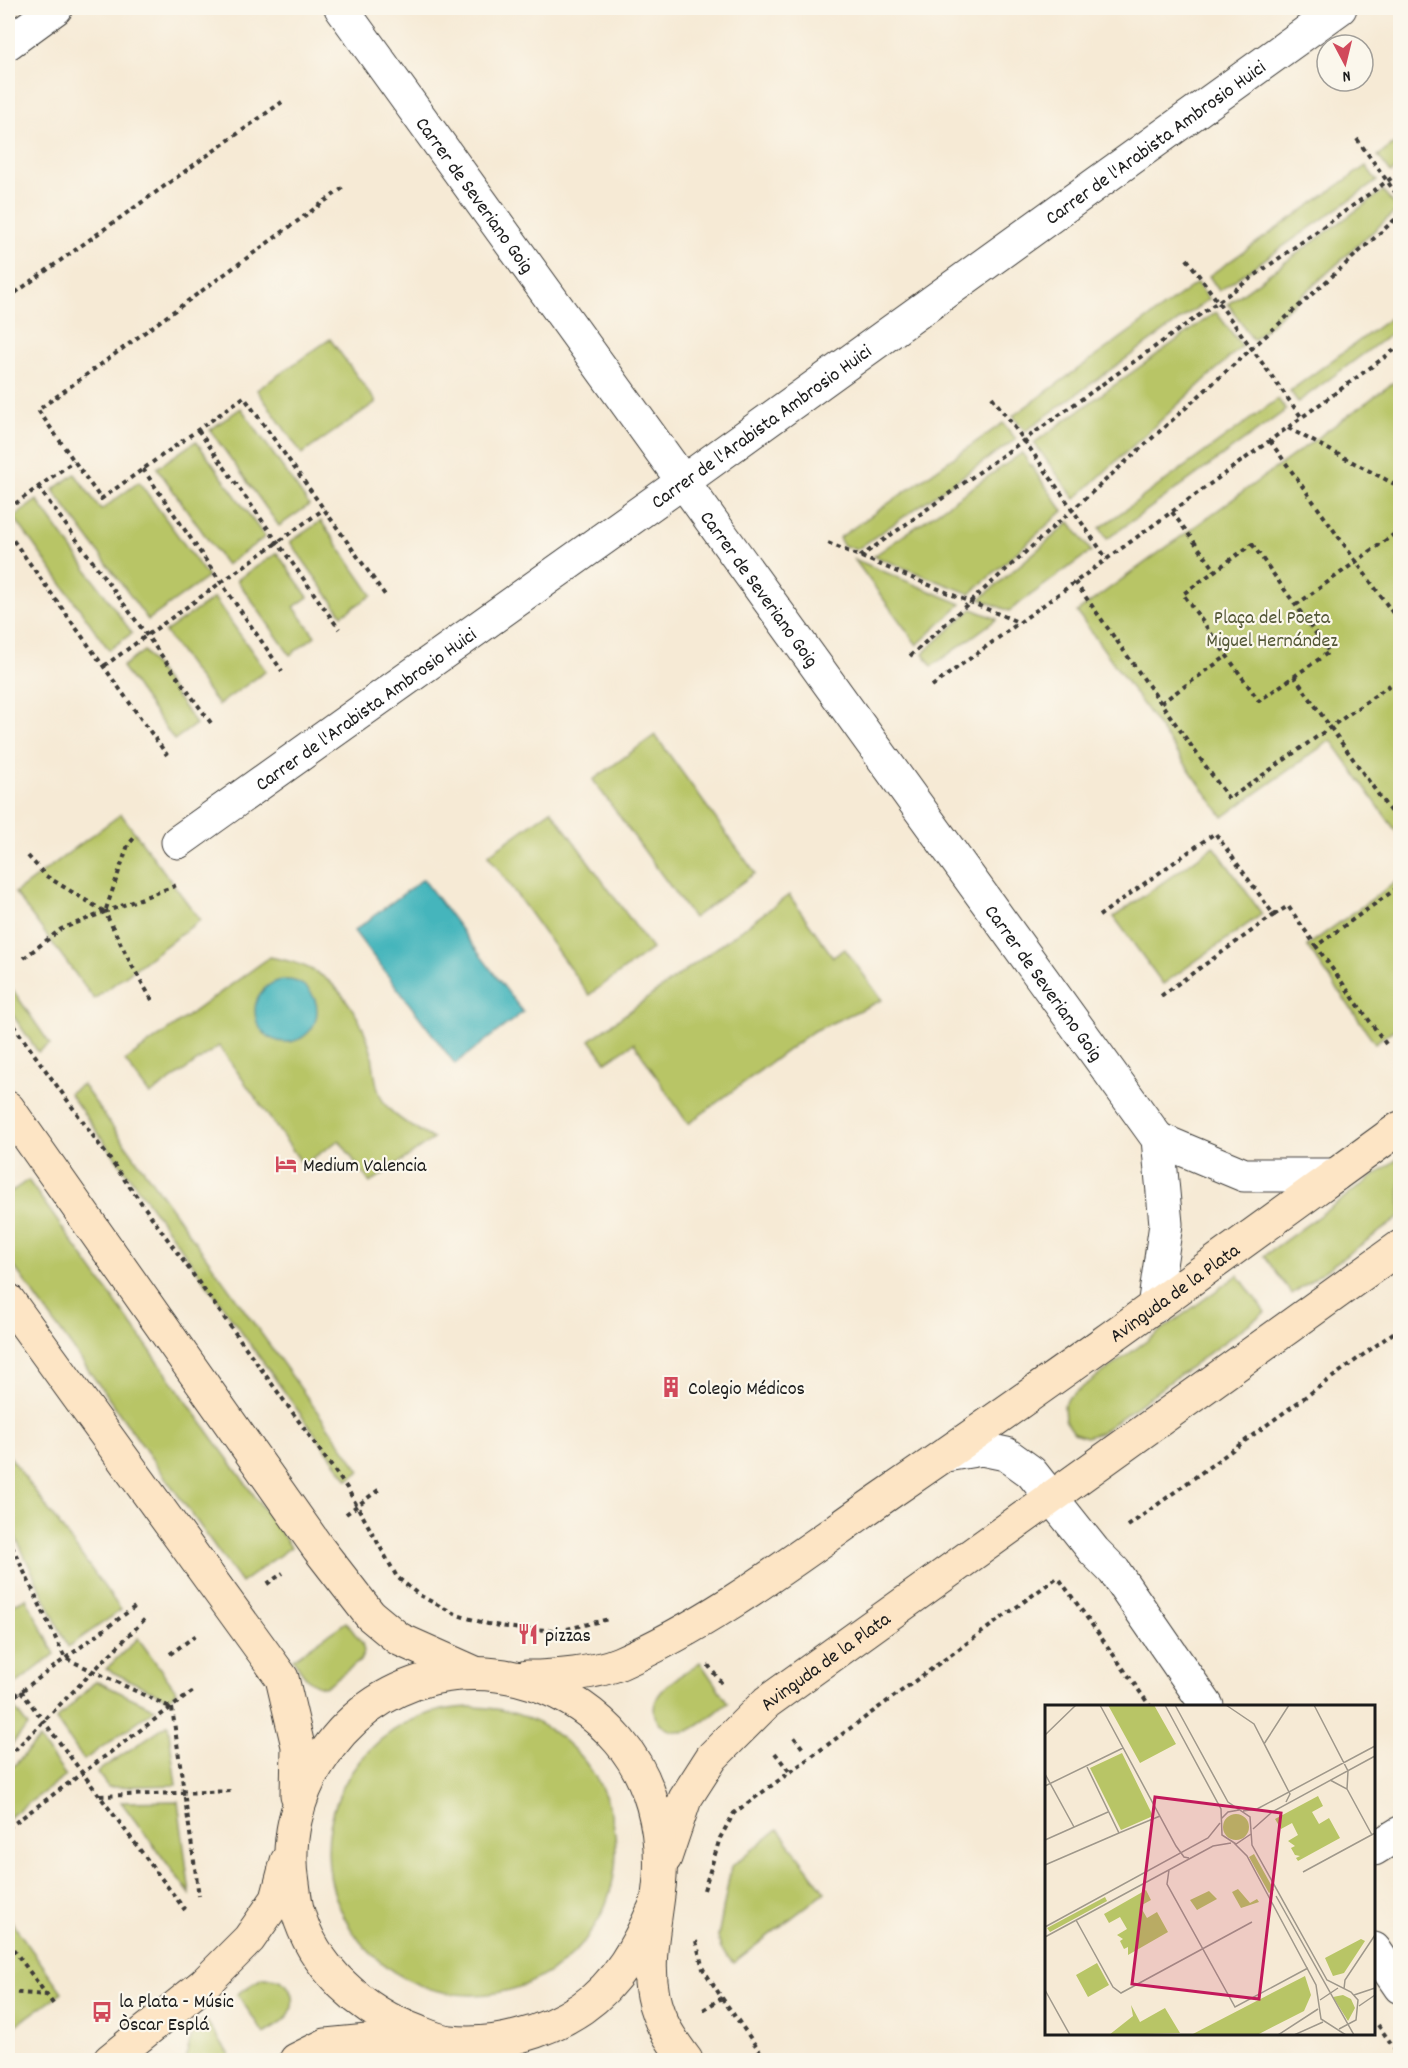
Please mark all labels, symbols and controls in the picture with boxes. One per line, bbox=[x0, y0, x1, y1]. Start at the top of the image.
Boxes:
north arrow bbox=[1315, 33, 1375, 93]
street label: Carrer de l'Arabista Ambrosio Huici bbox=[1041, 55, 1273, 233]
text: N bbox=[1341, 64, 1352, 87]
street label: Carrer de Severiano Goig bbox=[407, 112, 539, 280]
street label: Carrer de l'Arabista Ambrosio Huici bbox=[646, 339, 879, 517]
street label: Carrer de Severiano Goig bbox=[692, 506, 824, 674]
park label: Plaça del Poeta Miguel Hernández bbox=[1206, 605, 1338, 656]
street label: Carrer de l'Arabista Ambrosio Huici bbox=[251, 622, 484, 799]
street label: Carrer de Severiano Goig bbox=[976, 900, 1109, 1068]
hotel icon: Medium Valencia bbox=[274, 1152, 298, 1176]
place label: Medium Valencia bbox=[303, 1153, 427, 1181]
street label: Avinguda de la Plata bbox=[1105, 1237, 1247, 1351]
building icon: Colegio Médicos bbox=[659, 1375, 683, 1399]
place label: Colegio Médicos bbox=[688, 1376, 805, 1404]
street label: Avinguda de la Plata bbox=[755, 1606, 898, 1718]
restaurant icon: pizzas bbox=[516, 1622, 540, 1646]
place label: pizzas bbox=[545, 1623, 591, 1651]
inset map bbox=[1045, 1705, 1375, 2035]
place label: la Plata - Músic Òscar Esplá bbox=[119, 1989, 234, 2040]
bus stop icon: la Plata - Músic Òscar Esplá bbox=[90, 2000, 114, 2024]

